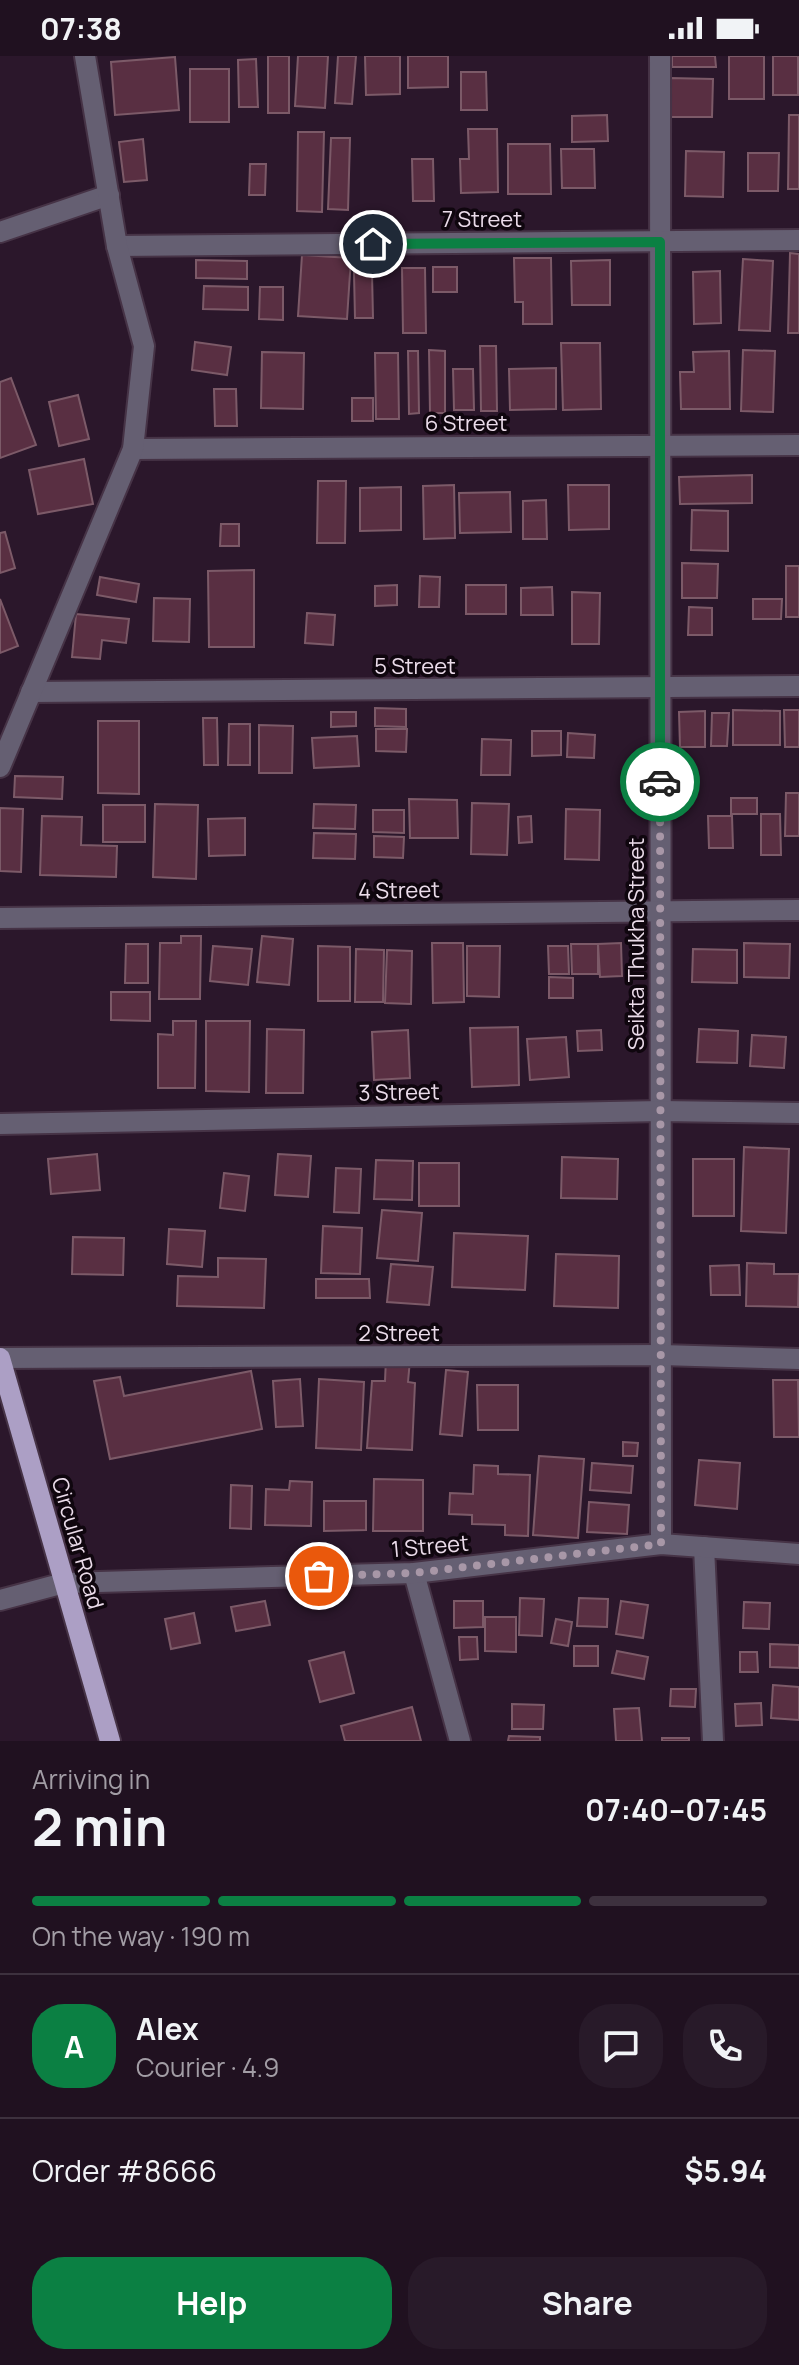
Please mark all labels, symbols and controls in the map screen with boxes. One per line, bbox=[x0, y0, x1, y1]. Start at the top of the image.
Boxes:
text: 07:38 bbox=[40, 8, 122, 49]
street label: 7 Street bbox=[442, 204, 522, 234]
pin bbox=[339, 210, 407, 278]
icon: home bbox=[351, 222, 395, 266]
street label: 6 Street bbox=[425, 408, 508, 438]
street label: 5 Street bbox=[374, 651, 456, 681]
courier bbox=[620, 742, 700, 822]
icon: car bbox=[638, 760, 682, 804]
street label: Seikta Thukha Street bbox=[621, 838, 651, 1050]
street label: 4 Street bbox=[358, 874, 440, 906]
street label: 3 Street bbox=[358, 1076, 440, 1108]
street label: 2 Street bbox=[358, 1318, 440, 1348]
street label: Circular Road bbox=[45, 1474, 111, 1612]
street label: 1 Street bbox=[390, 1528, 470, 1564]
pin bbox=[285, 1542, 353, 1610]
icon: bag bbox=[297, 1554, 341, 1598]
text: Arriving in bbox=[32, 1761, 150, 1797]
text: 07:40–07:45 bbox=[585, 1789, 767, 1830]
text: 2 min bbox=[32, 1791, 167, 1862]
text: On the way · 190 m bbox=[32, 1918, 250, 1954]
button: chat bbox=[579, 2004, 663, 2088]
button: phone bbox=[683, 2004, 767, 2088]
text: Alex bbox=[136, 2008, 199, 2049]
text: A bbox=[64, 2026, 84, 2067]
text: Courier · 4.9 bbox=[136, 2049, 279, 2085]
text: Order #8666 bbox=[32, 2150, 217, 2191]
text: $5.94 bbox=[685, 2150, 767, 2191]
button: Help bbox=[32, 2257, 392, 2349]
button: Share bbox=[408, 2257, 767, 2349]

